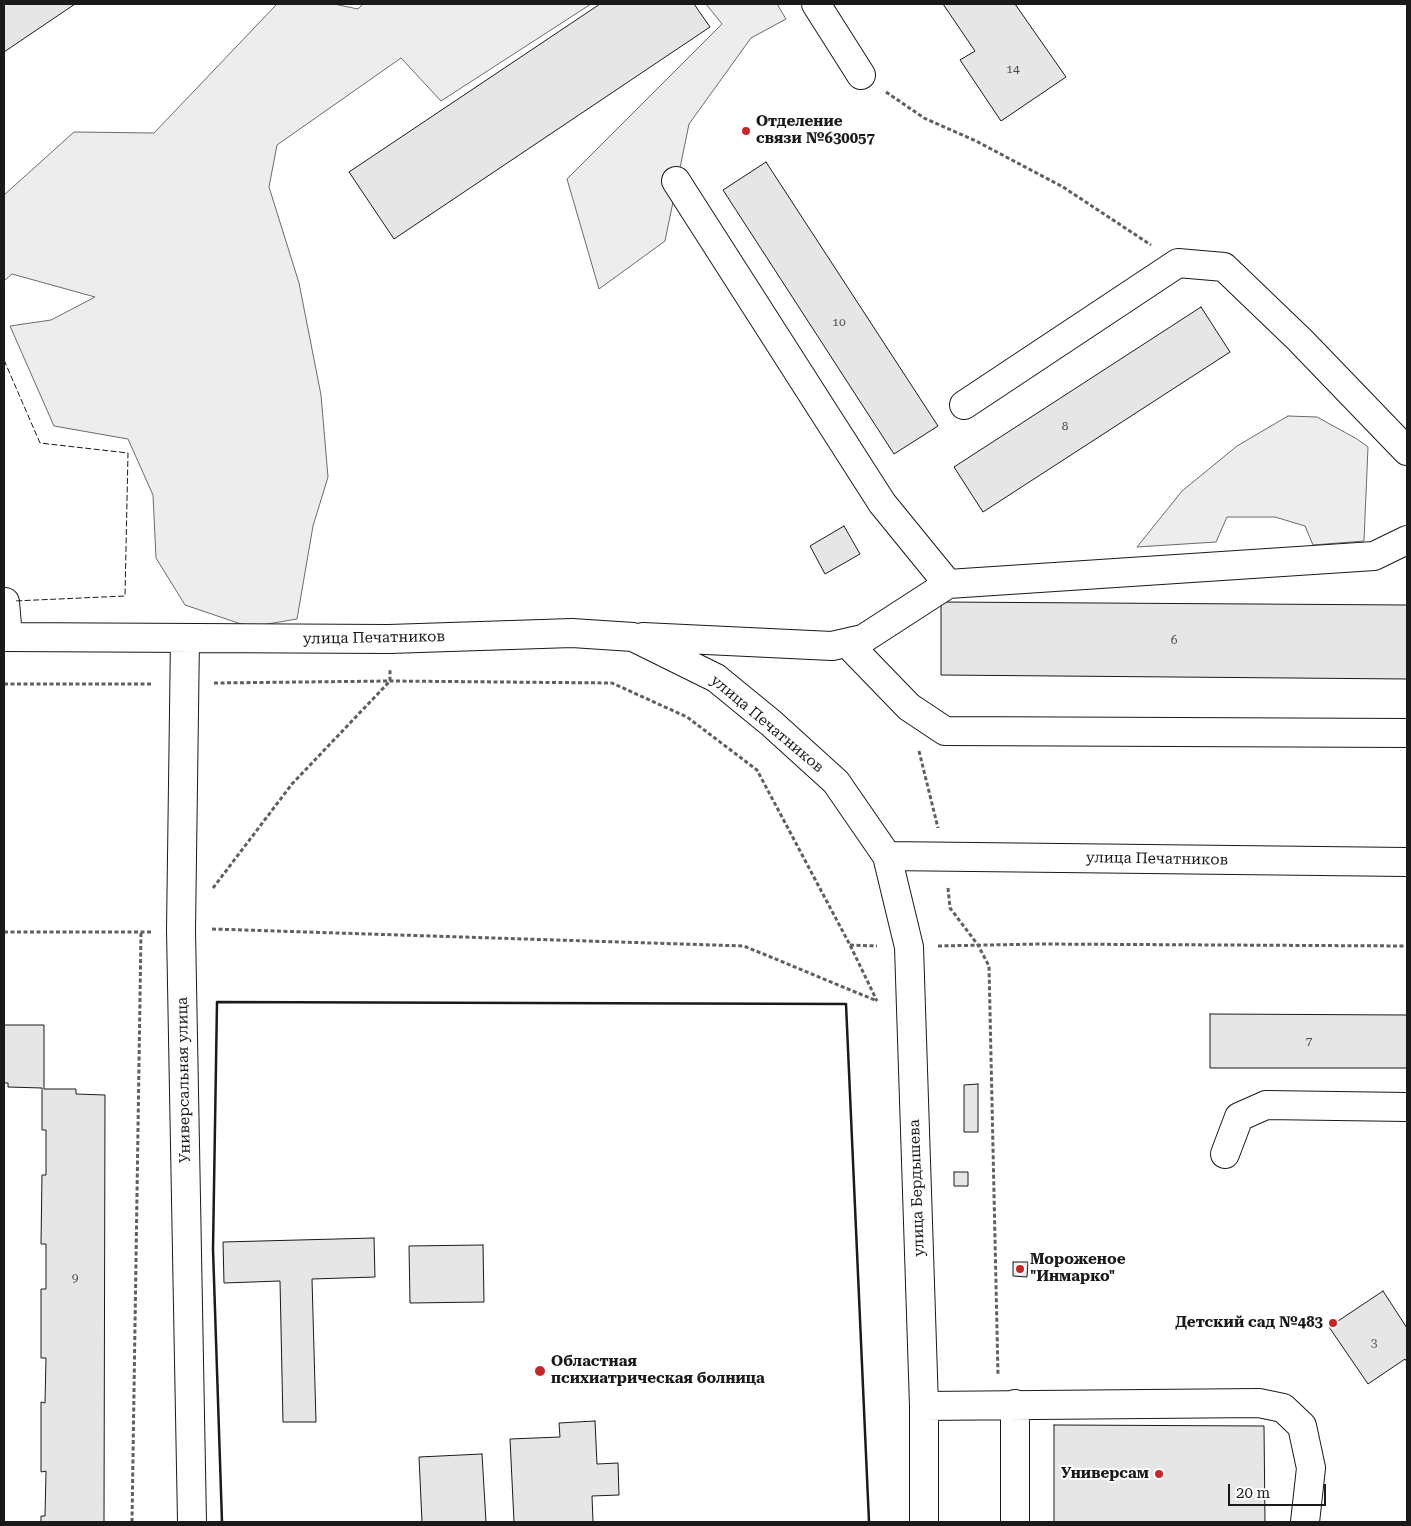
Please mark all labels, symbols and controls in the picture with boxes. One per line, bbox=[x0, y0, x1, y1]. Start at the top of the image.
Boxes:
house number: 14 bbox=[1006, 62, 1020, 76]
place label: Отделение связи №630057 bbox=[756, 113, 875, 148]
marker: Отделение связи №630057 bbox=[740, 125, 752, 137]
house number: 10 bbox=[832, 315, 846, 329]
house number: 8 bbox=[1062, 419, 1068, 433]
street label: улица Печатников bbox=[303, 628, 445, 648]
house number: 6 bbox=[1171, 633, 1177, 647]
street label: улица Печатников bbox=[707, 671, 827, 777]
street label: улица Печатников bbox=[1086, 849, 1228, 869]
street label: Универсальная улица bbox=[174, 997, 194, 1163]
house number: 7 bbox=[1306, 1034, 1312, 1048]
street label: улица Бердышева bbox=[906, 1119, 928, 1257]
place label: Мороженое "Инмарко" bbox=[1030, 1251, 1125, 1286]
marker: Мороженое "Инмарко" bbox=[1014, 1263, 1026, 1275]
house number: 9 bbox=[72, 1271, 78, 1285]
place label: Детский сад №483 bbox=[1175, 1314, 1323, 1332]
marker: Детский сад №483 bbox=[1327, 1317, 1339, 1329]
house number: 3 bbox=[1371, 1336, 1377, 1350]
place label: Областная психиатрическая болница bbox=[551, 1353, 765, 1388]
marker: Областная психиатрическая болница bbox=[533, 1364, 547, 1378]
place label: Универсам bbox=[1061, 1465, 1149, 1483]
marker: Универсам bbox=[1153, 1468, 1165, 1480]
scale bar bbox=[1231, 1474, 1328, 1506]
text: 20 m bbox=[1236, 1484, 1270, 1502]

